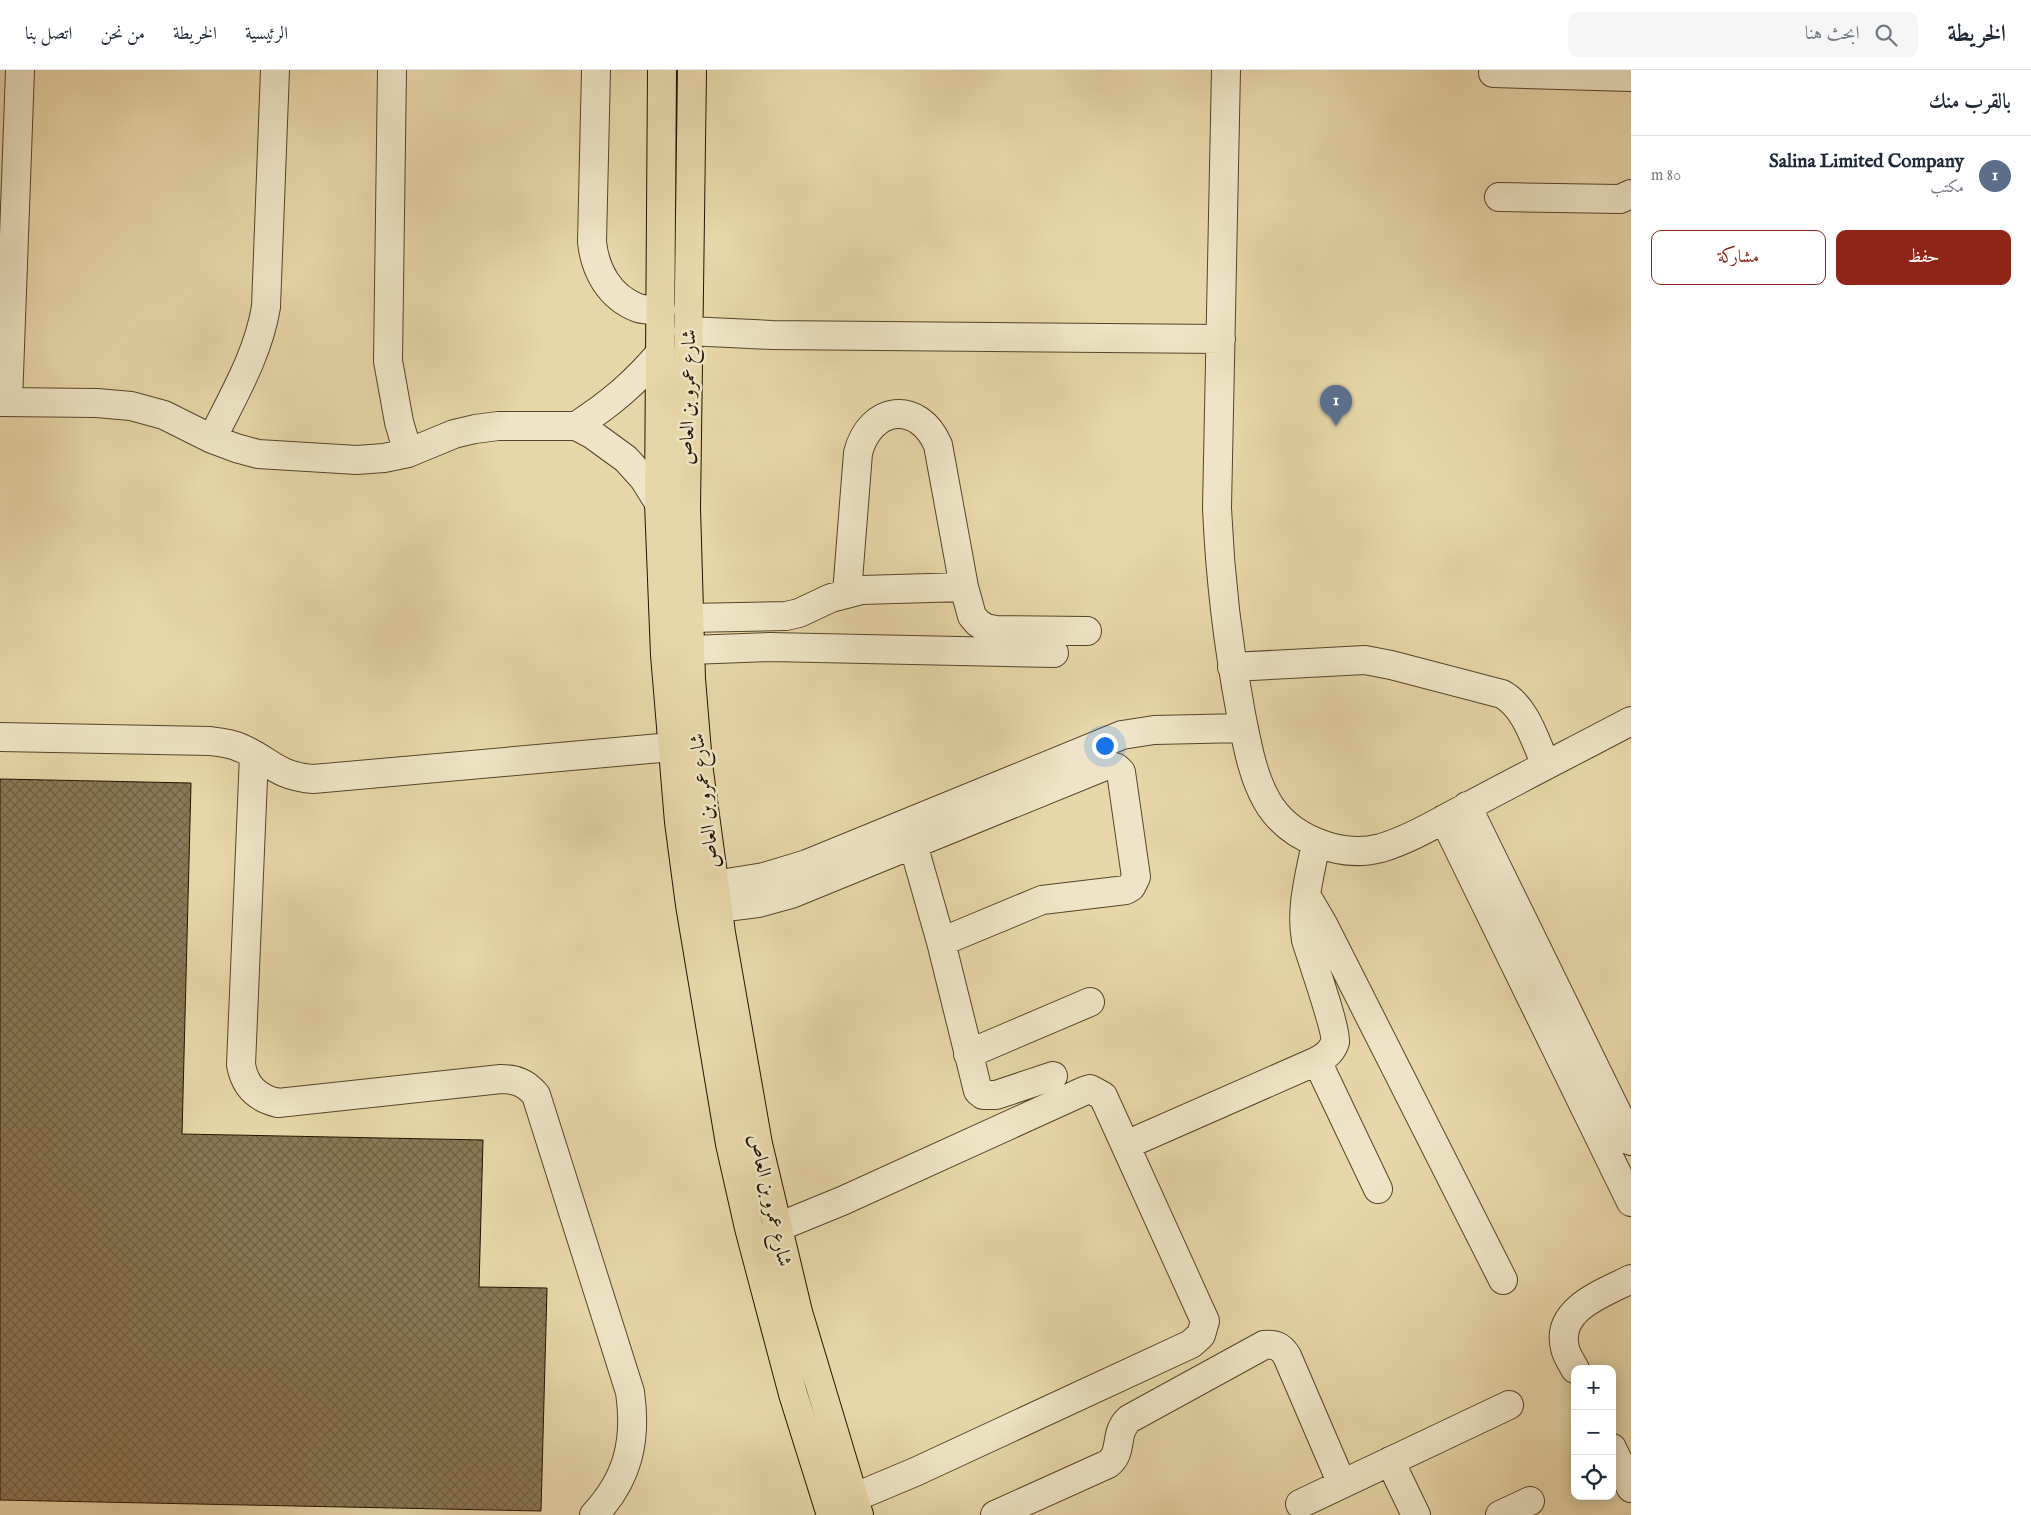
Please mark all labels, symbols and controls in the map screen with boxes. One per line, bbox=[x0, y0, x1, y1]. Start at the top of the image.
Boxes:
search box bbox=[1568, 12, 1918, 57]
text: الخريطة bbox=[1948, 19, 2006, 50]
icon: search bbox=[1872, 21, 1900, 49]
text: ابحث هنا bbox=[1805, 22, 1860, 46]
text: اتصل بنا bbox=[25, 23, 72, 46]
text: من نحن bbox=[100, 23, 145, 46]
text: الخريطة bbox=[173, 23, 217, 46]
text: الرئيسية bbox=[245, 23, 288, 46]
text: بالقرب منك bbox=[1929, 89, 2011, 116]
text: Salina Limited Company bbox=[1769, 150, 1964, 174]
text: 80 m bbox=[1651, 166, 1681, 186]
text: 1 bbox=[1992, 166, 1998, 186]
text: مكتب bbox=[1930, 178, 1964, 198]
button: مشاركة bbox=[1651, 230, 1826, 285]
button: حفظ bbox=[1836, 230, 2011, 285]
street label: شارع عمرو بن العاص bbox=[675, 329, 706, 465]
pin: 1 bbox=[1320, 385, 1352, 426]
street label: شارع عمرو بن العاص bbox=[685, 731, 730, 870]
your location bbox=[1092, 733, 1118, 759]
street label: شارع عمرو بن العاص bbox=[738, 1131, 797, 1270]
map controls bbox=[1571, 1365, 1616, 1500]
button: + bbox=[1571, 1365, 1616, 1410]
button: − bbox=[1571, 1410, 1616, 1455]
button: locate bbox=[1571, 1455, 1616, 1500]

